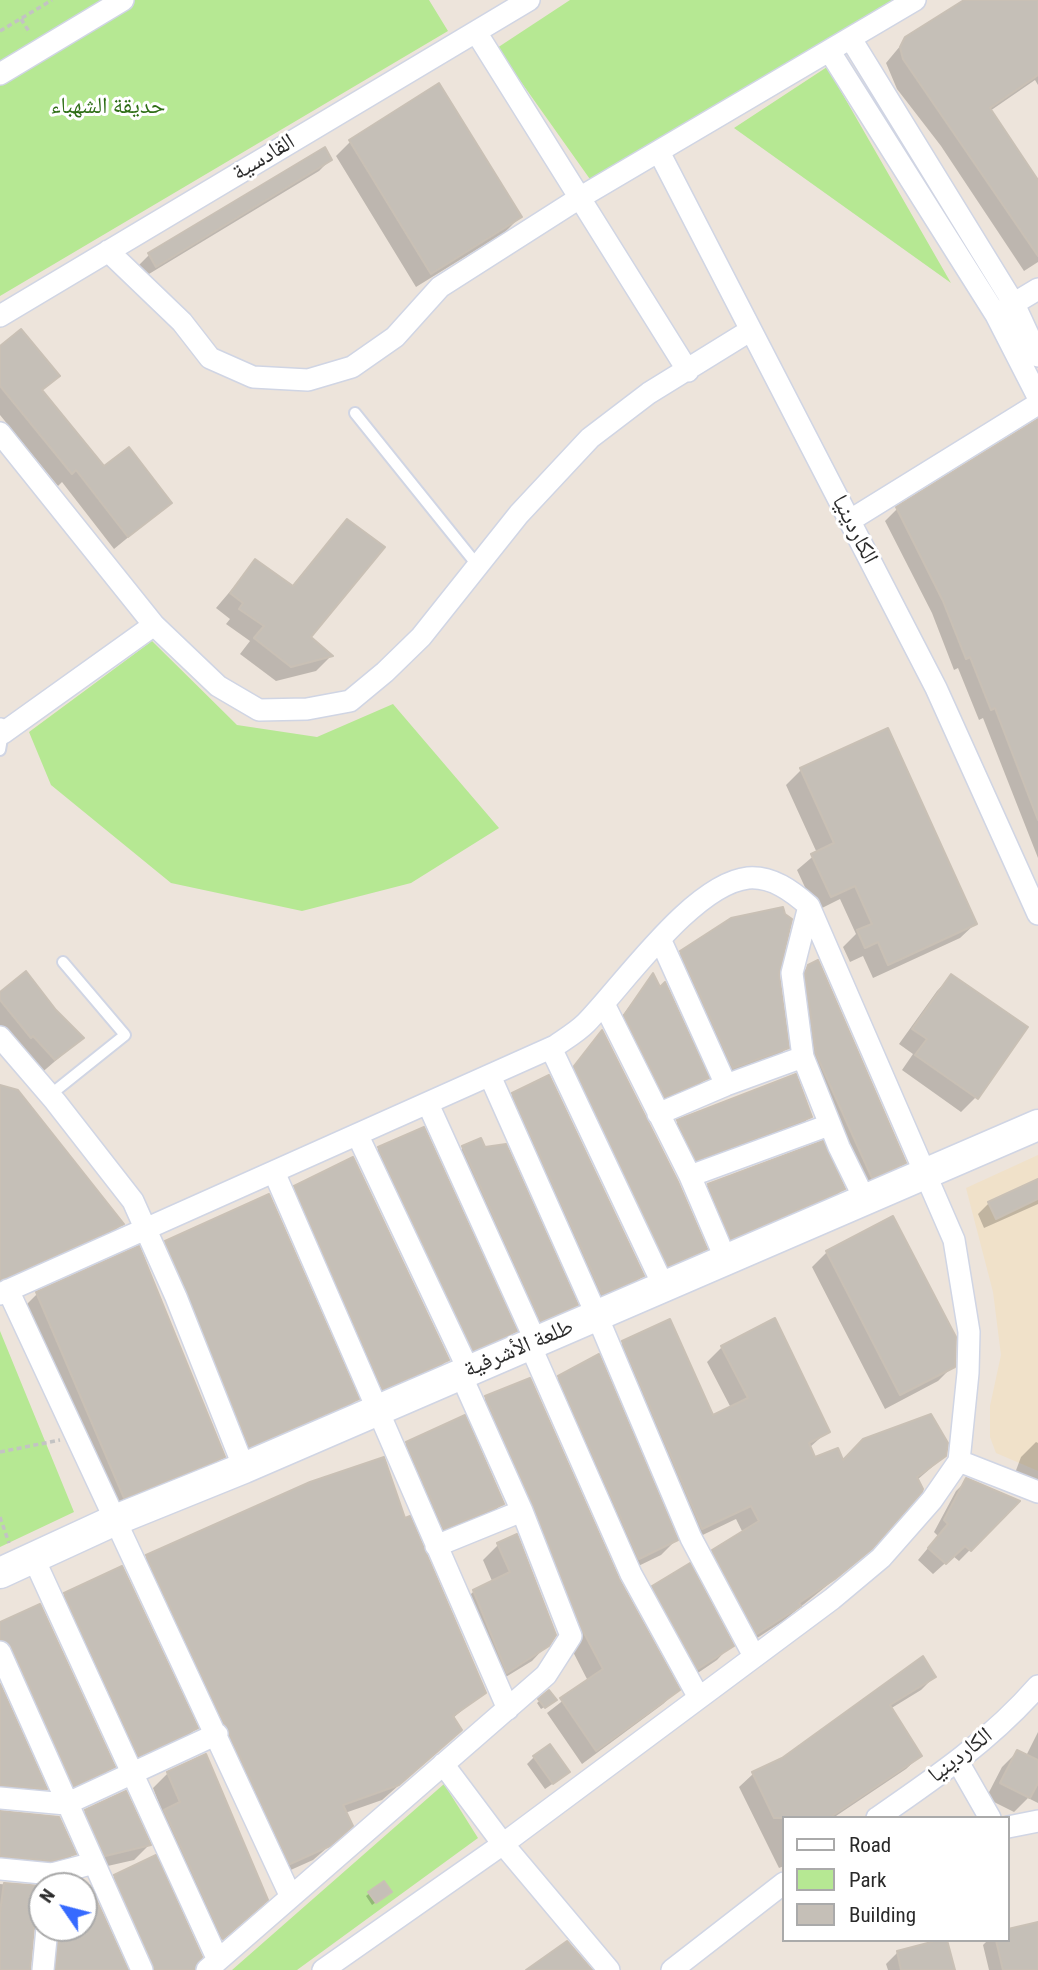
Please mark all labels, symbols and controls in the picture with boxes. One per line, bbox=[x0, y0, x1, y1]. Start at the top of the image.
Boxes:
park label: حديقة الشهباء bbox=[51, 93, 165, 121]
street label: القادسية bbox=[228, 129, 300, 187]
street label: الكاردينيا bbox=[825, 491, 883, 569]
street label: طلعة الأشرفية bbox=[460, 1314, 578, 1384]
street label: الكاردينيا bbox=[923, 1722, 999, 1790]
legend bbox=[782, 1816, 1010, 1942]
text: Road bbox=[849, 1833, 891, 1857]
text: Park bbox=[849, 1868, 886, 1892]
north arrow bbox=[28, 1872, 98, 1942]
text: N bbox=[34, 1884, 60, 1907]
text: Building bbox=[849, 1903, 916, 1927]

